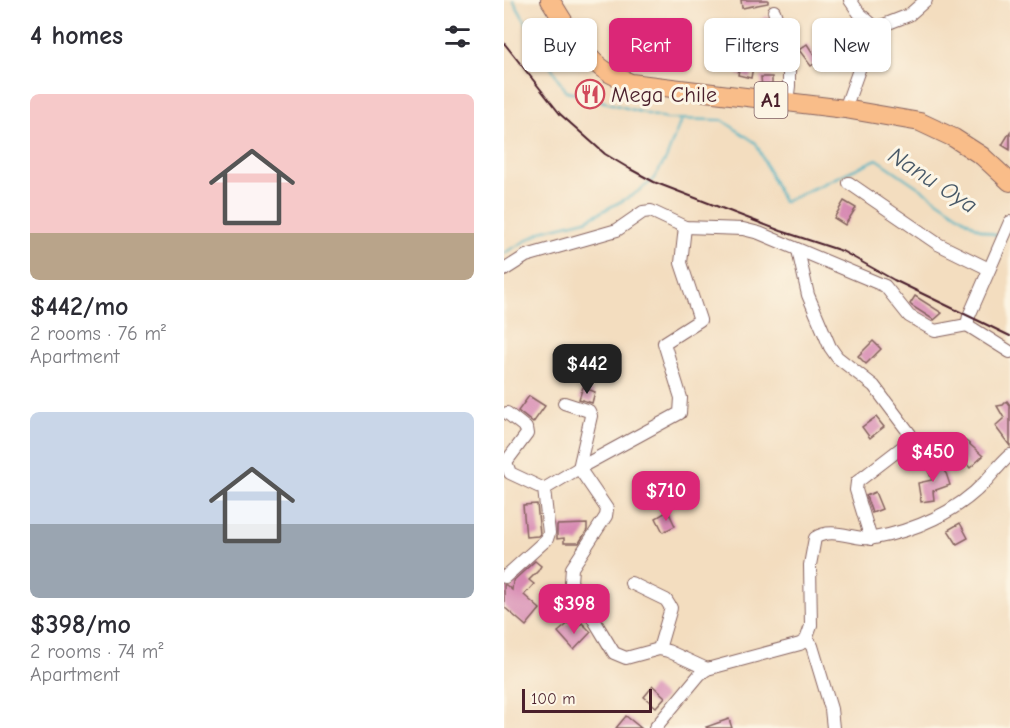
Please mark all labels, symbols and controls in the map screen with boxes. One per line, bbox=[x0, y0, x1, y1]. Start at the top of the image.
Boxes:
chip: Buy bbox=[522, 18, 597, 72]
chip: Rent bbox=[609, 18, 692, 72]
chip: Filters bbox=[704, 18, 800, 72]
chip: New bbox=[812, 18, 891, 72]
icon: filters bbox=[441, 20, 474, 53]
text: 4 homes bbox=[30, 21, 123, 51]
restaurant icon: Mega Chile bbox=[574, 78, 606, 110]
place label: Mega Chile bbox=[611, 82, 717, 108]
road number: A1 bbox=[754, 82, 788, 118]
icon: home bbox=[198, 133, 306, 241]
water label: Nanu Oya bbox=[883, 141, 983, 219]
text: $442/mo bbox=[30, 292, 129, 322]
text: 2 rooms · 76 m² bbox=[30, 322, 166, 345]
pin: $442 bbox=[551, 344, 623, 395]
text: Apartment bbox=[30, 345, 120, 368]
text: $442 bbox=[567, 352, 607, 375]
pin: $450 bbox=[897, 432, 969, 483]
text: $450 bbox=[911, 440, 955, 463]
icon: home bbox=[198, 451, 306, 559]
pin: $710 bbox=[630, 471, 702, 522]
text: $710 bbox=[646, 479, 686, 502]
pin: $398 bbox=[538, 584, 610, 635]
text: $398 bbox=[553, 592, 595, 615]
text: $398/mo bbox=[30, 610, 131, 640]
text: 2 rooms · 74 m² bbox=[30, 640, 163, 663]
text: Apartment bbox=[30, 663, 120, 686]
scale bar bbox=[522, 686, 652, 714]
text: 100 m bbox=[531, 690, 575, 708]

